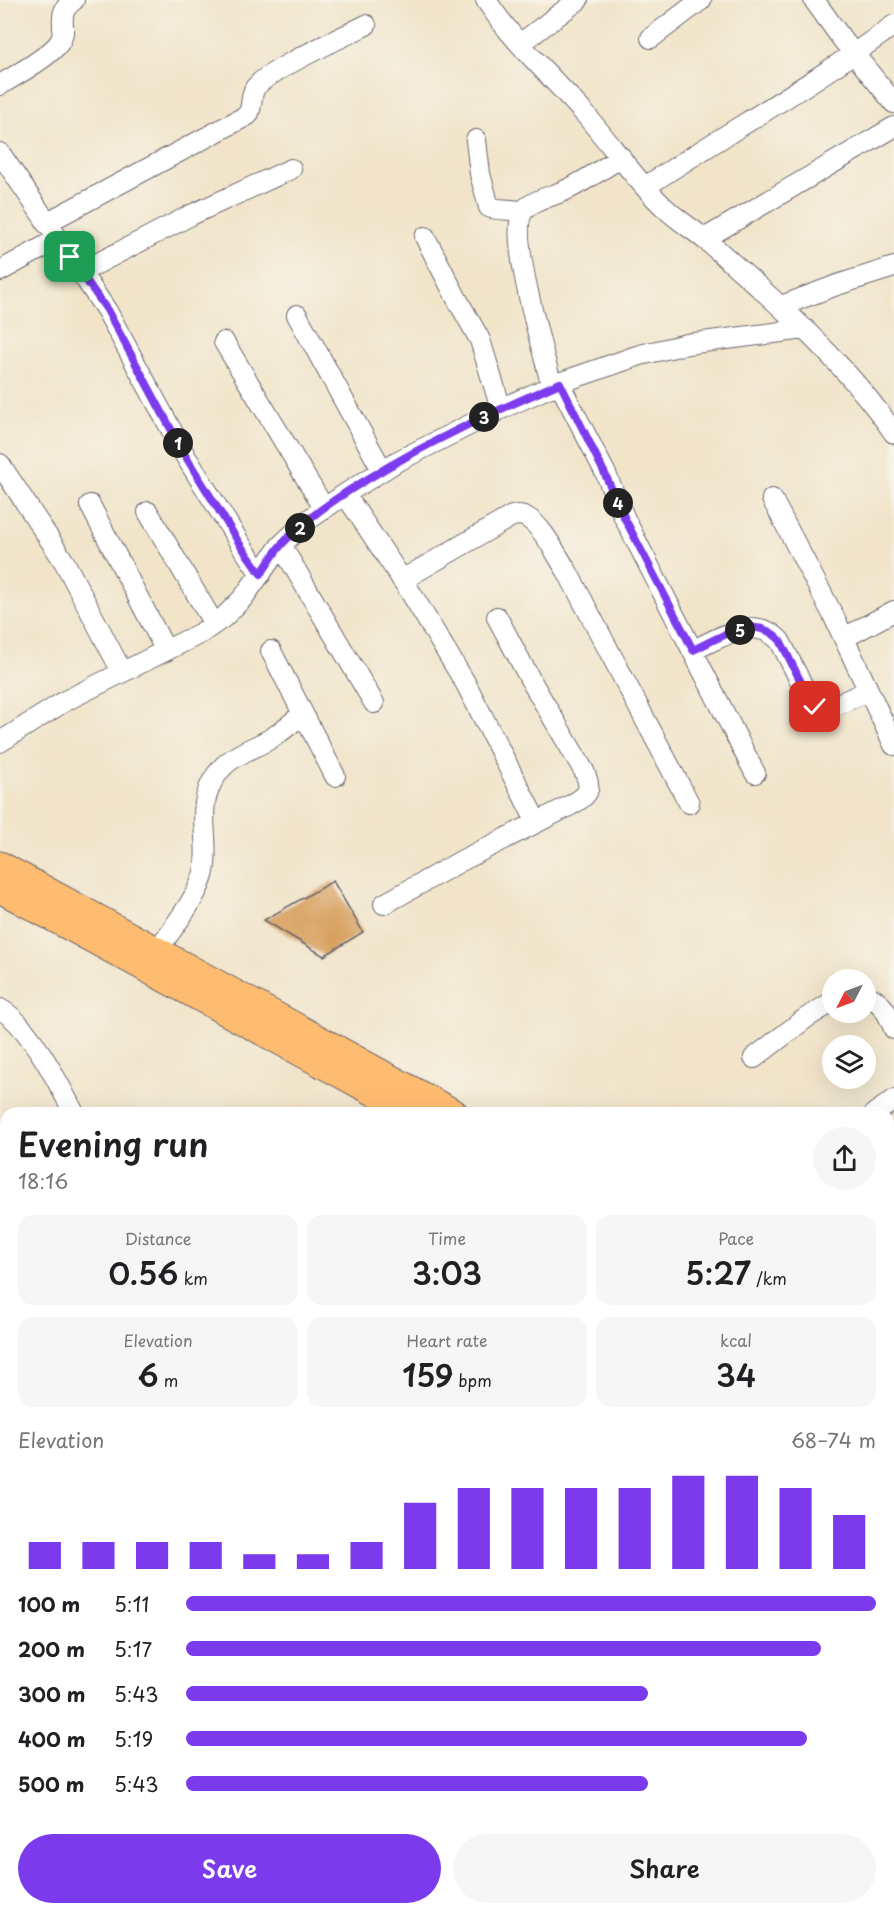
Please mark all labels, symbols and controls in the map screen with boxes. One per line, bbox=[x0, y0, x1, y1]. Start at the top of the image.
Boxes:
pin bbox=[44, 231, 95, 282]
icon: arrive bbox=[53, 240, 86, 273]
pin: 3 bbox=[469, 402, 499, 432]
text: 3 bbox=[479, 405, 489, 429]
pin: 1 bbox=[163, 428, 193, 458]
text: 1 bbox=[174, 431, 182, 455]
pin: 4 bbox=[603, 488, 633, 518]
text: 4 bbox=[613, 491, 623, 515]
pin: 2 bbox=[285, 513, 315, 543]
text: 2 bbox=[294, 516, 306, 540]
pin: 5 bbox=[725, 615, 755, 645]
text: 5 bbox=[735, 618, 745, 642]
pin bbox=[789, 681, 840, 732]
icon: check bbox=[798, 690, 831, 723]
north arrow bbox=[822, 969, 876, 1023]
map controls bbox=[822, 969, 876, 1089]
button: layers bbox=[822, 1035, 876, 1089]
text: Evening run bbox=[18, 1118, 209, 1168]
button: share bbox=[813, 1127, 876, 1190]
text: 18:16 bbox=[18, 1166, 68, 1196]
text: Distance bbox=[124, 1226, 192, 1250]
text: Time bbox=[428, 1226, 466, 1250]
text: Pace bbox=[718, 1226, 754, 1250]
text: 0.56 bbox=[108, 1250, 178, 1295]
text: 3:03 bbox=[412, 1250, 482, 1295]
text: 5:27 bbox=[685, 1250, 751, 1295]
text: km bbox=[178, 1266, 208, 1290]
text: /km bbox=[751, 1266, 787, 1290]
text: Elevation bbox=[123, 1328, 193, 1352]
text: Heart rate bbox=[407, 1328, 487, 1352]
text: kcal bbox=[720, 1328, 752, 1352]
text: 6 bbox=[138, 1352, 159, 1397]
text: 159 bbox=[402, 1352, 453, 1397]
text: 34 bbox=[716, 1352, 756, 1397]
text: m bbox=[159, 1368, 178, 1392]
text: bpm bbox=[453, 1368, 492, 1392]
text: Elevation bbox=[18, 1425, 104, 1455]
text: 68–74 m bbox=[791, 1425, 876, 1455]
text: 100 m bbox=[18, 1589, 80, 1619]
text: 5:11 bbox=[114, 1589, 149, 1619]
text: 200 m bbox=[18, 1634, 85, 1664]
text: 5:17 bbox=[114, 1634, 152, 1664]
text: 300 m bbox=[18, 1679, 86, 1709]
text: 5:43 bbox=[114, 1679, 158, 1709]
text: 400 m bbox=[18, 1724, 86, 1754]
text: 5:19 bbox=[114, 1724, 153, 1754]
text: 500 m bbox=[18, 1769, 85, 1799]
text: 5:43 bbox=[114, 1769, 158, 1799]
button: Save bbox=[18, 1834, 441, 1903]
button: Share bbox=[453, 1834, 876, 1903]

